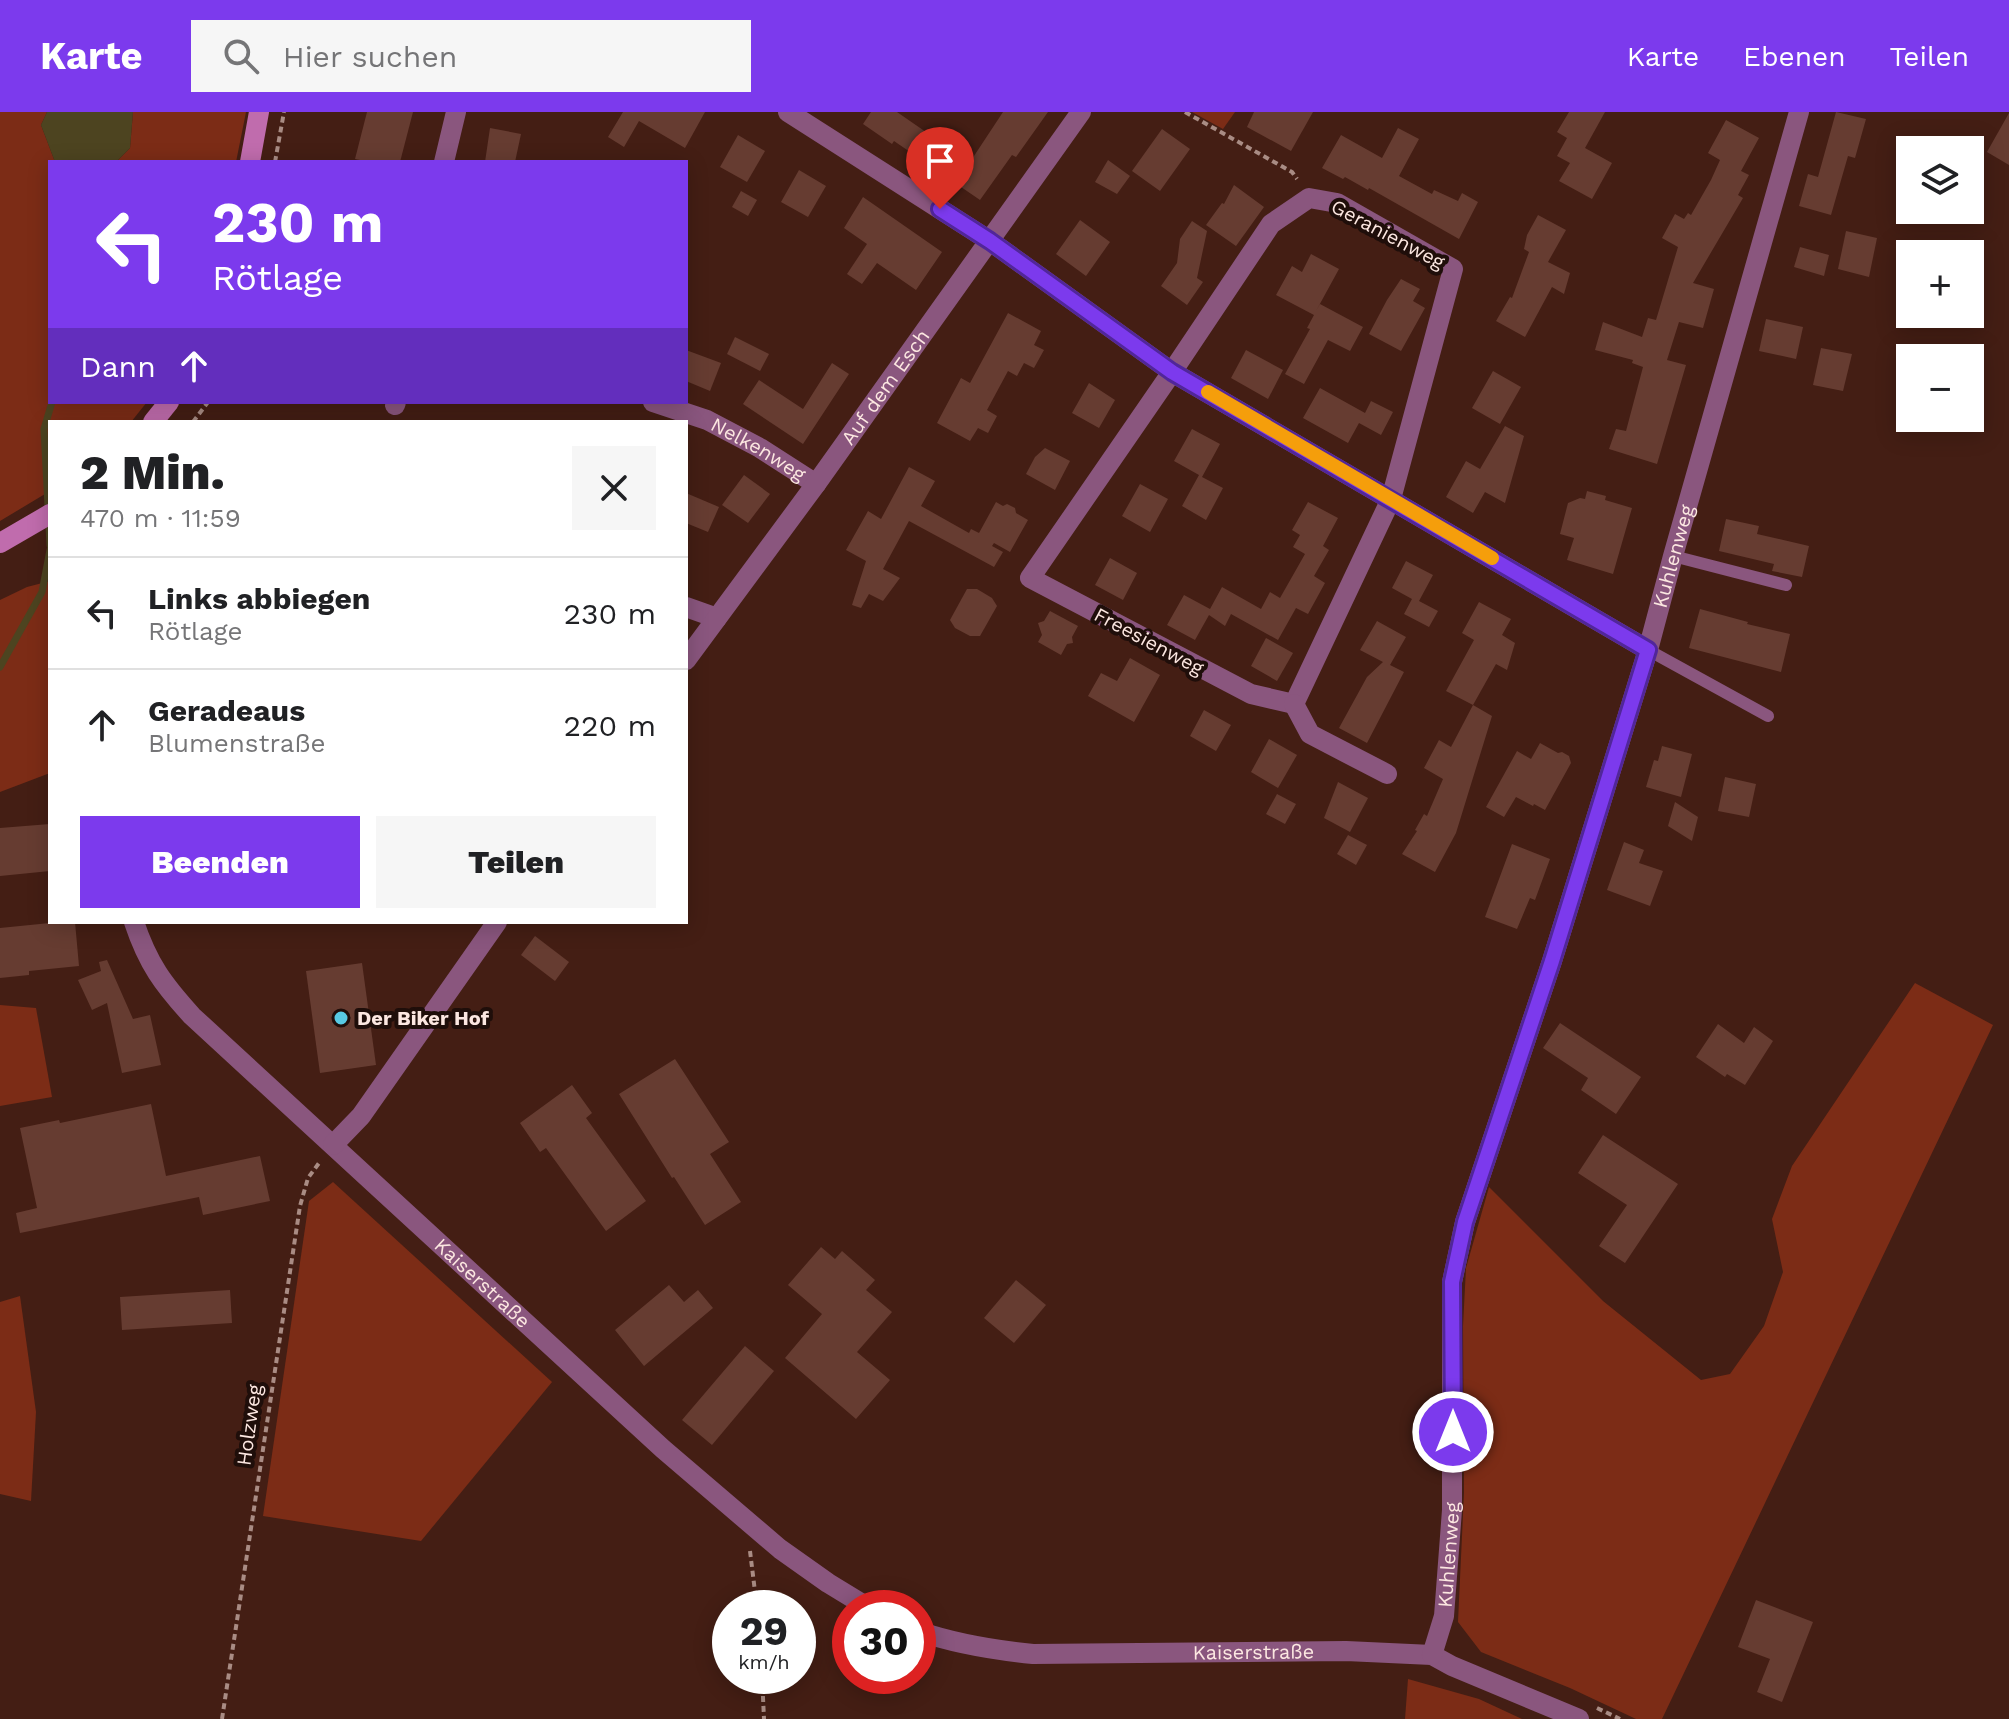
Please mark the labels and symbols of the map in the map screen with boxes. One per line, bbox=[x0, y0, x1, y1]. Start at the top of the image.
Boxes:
pin bbox=[906, 127, 974, 209]
street label: Geranienweg bbox=[1327, 194, 1449, 274]
street label: Auf dem Esch bbox=[836, 325, 934, 449]
street label: Nelkenweg bbox=[707, 412, 810, 486]
street label: Kuhlenweg bbox=[1648, 502, 1699, 611]
street label: Freesienweg bbox=[1090, 602, 1208, 680]
place label: Der Biker Hof bbox=[357, 1006, 490, 1030]
marker: Der Biker Hof bbox=[332, 1009, 350, 1027]
street label: Kaiserstraße bbox=[430, 1233, 535, 1333]
street label: Holzweg bbox=[231, 1382, 267, 1467]
position arrow bbox=[1411, 1390, 1495, 1474]
street label: Kuhlenweg bbox=[1433, 1502, 1464, 1609]
speed limit sign: 30 bbox=[832, 1590, 936, 1694]
street label: Kaiserstraße bbox=[1193, 1639, 1314, 1664]

